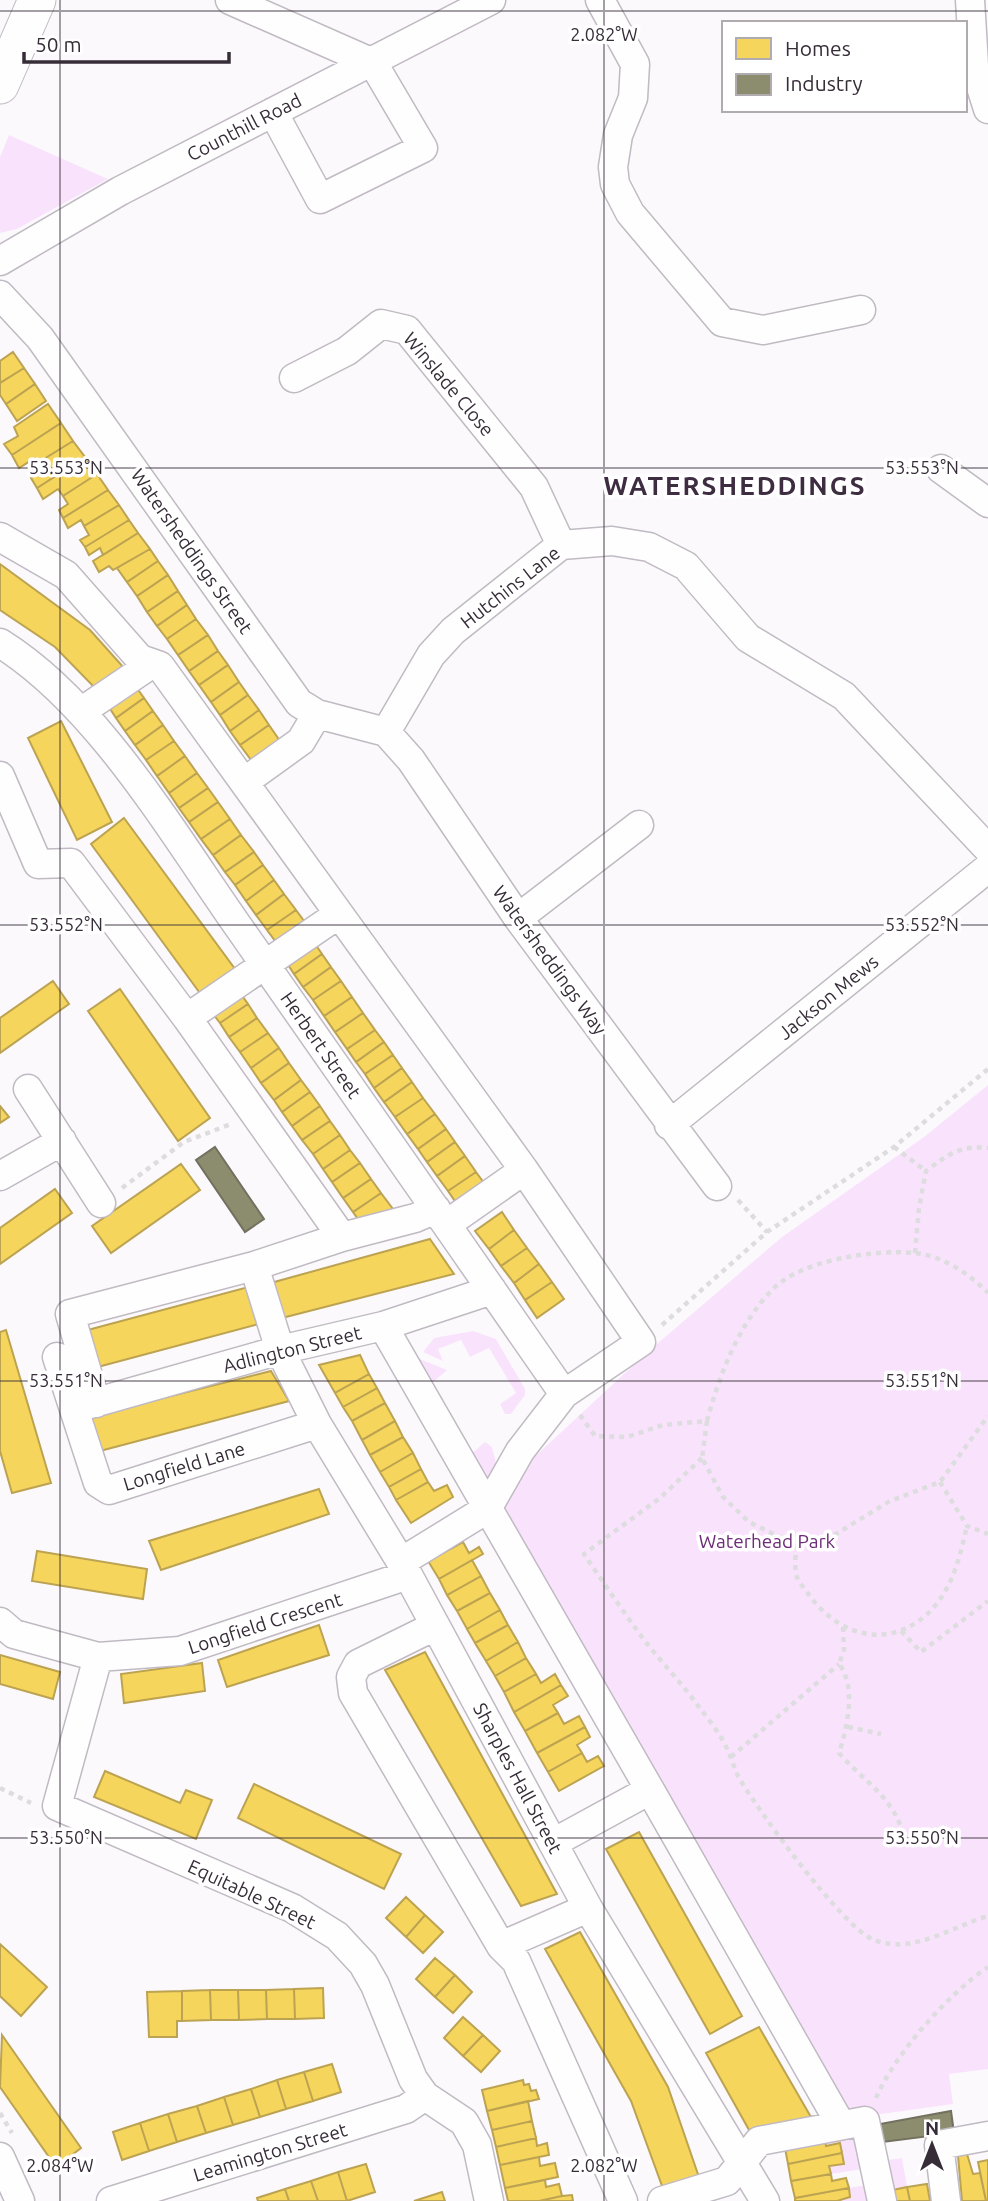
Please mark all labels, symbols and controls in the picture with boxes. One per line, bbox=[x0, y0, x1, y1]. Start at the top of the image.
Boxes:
scale bar bbox=[24, 21, 229, 65]
legend bbox=[722, 21, 967, 112]
text: 2.082°W bbox=[570, 24, 638, 44]
text: 50 m bbox=[35, 32, 82, 56]
text: Homes bbox=[785, 36, 851, 60]
text: Industry bbox=[785, 71, 863, 95]
street label: Counthill Road bbox=[183, 89, 305, 165]
street label: Winslade Close bbox=[399, 328, 499, 440]
text: 53.553°N bbox=[29, 457, 103, 477]
text: 53.553°N bbox=[885, 457, 959, 477]
street label: Watersheddings Street bbox=[127, 464, 258, 638]
district label: WATERSHEDDINGS bbox=[603, 471, 867, 500]
street label: Hutchins Lane bbox=[456, 541, 564, 633]
street label: Watersheddings Way bbox=[488, 881, 612, 1039]
text: 53.552°N bbox=[29, 914, 103, 934]
text: 53.552°N bbox=[885, 914, 959, 934]
street label: Jackson Mews bbox=[774, 950, 882, 1044]
street label: Herbert Street bbox=[276, 988, 366, 1103]
street label: Adlington Street bbox=[221, 1321, 364, 1377]
text: 53.551°N bbox=[29, 1370, 103, 1390]
text: 53.551°N bbox=[885, 1370, 959, 1390]
street label: Longfield Lane bbox=[120, 1437, 248, 1495]
park label: Waterhead Park bbox=[699, 1530, 836, 1552]
street label: Longfield Crescent bbox=[185, 1588, 345, 1658]
street label: Sharples Hall Street bbox=[469, 1699, 567, 1857]
text: 53.550°N bbox=[29, 1827, 103, 1847]
text: 53.550°N bbox=[885, 1827, 959, 1847]
street label: Equitable Street bbox=[185, 1855, 320, 1933]
north arrow bbox=[897, 2110, 967, 2180]
text: N bbox=[925, 2117, 939, 2139]
street label: Leamington Street bbox=[191, 2118, 350, 2186]
text: 2.084°W bbox=[26, 2155, 94, 2175]
text: 2.082°W bbox=[570, 2155, 638, 2175]

